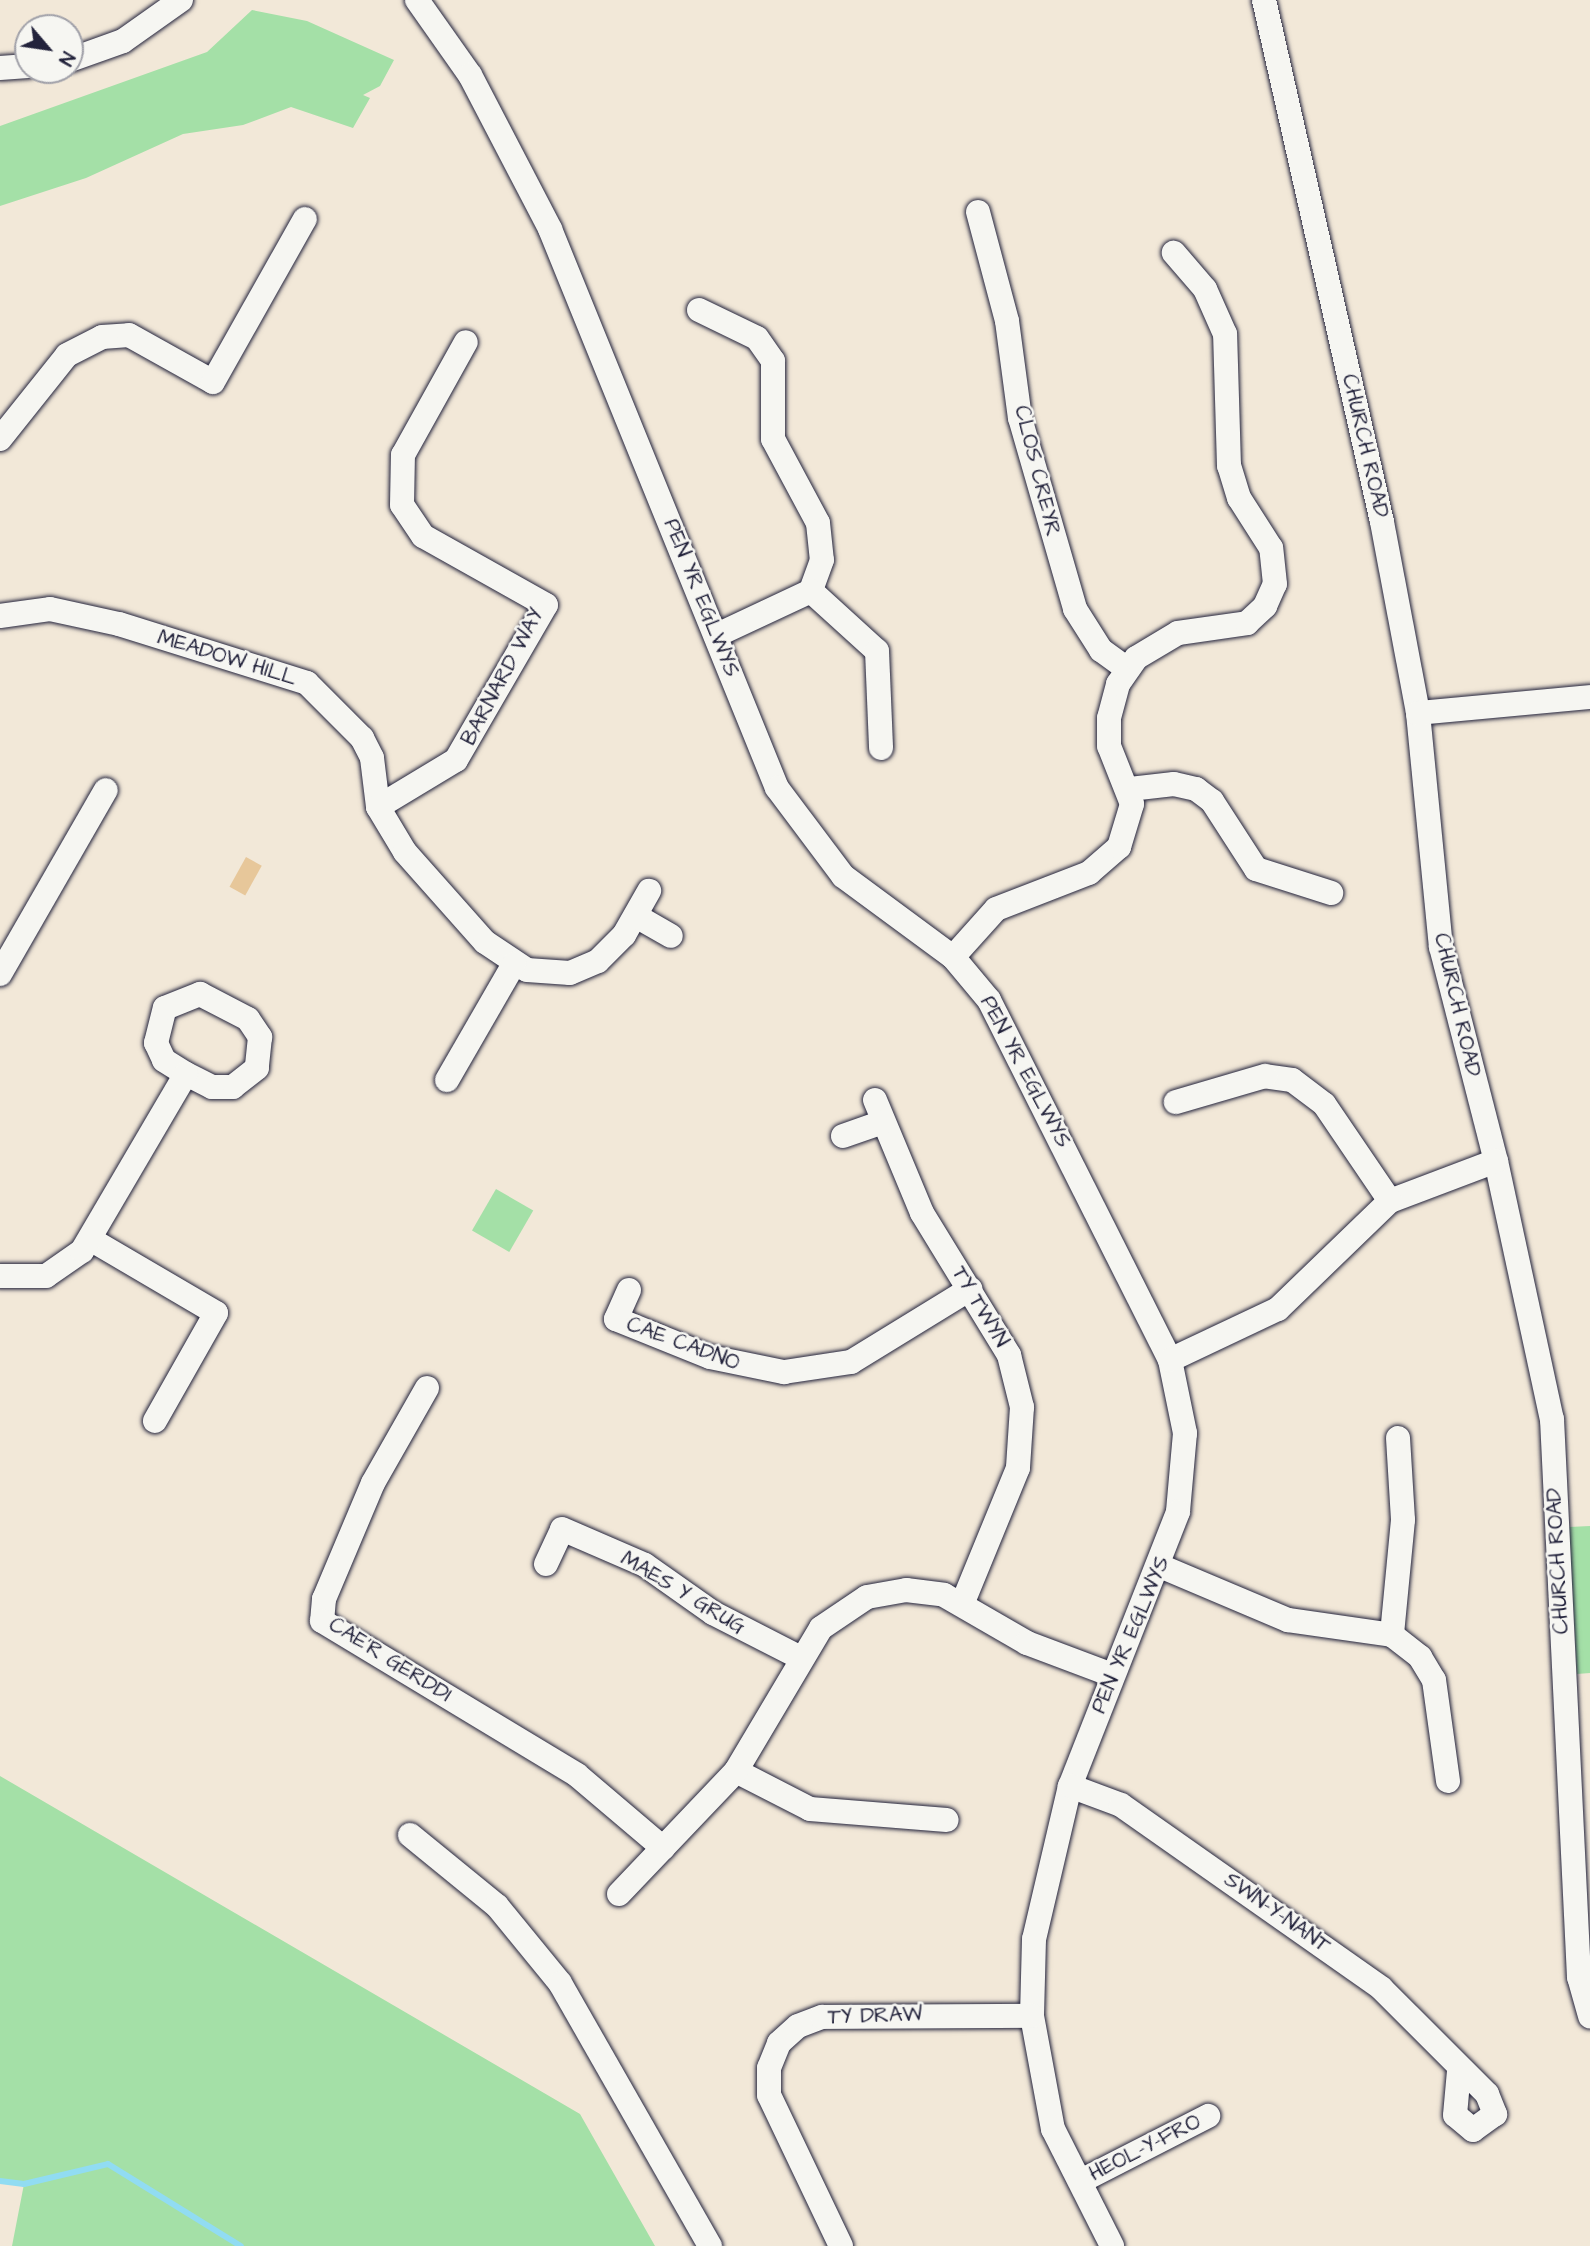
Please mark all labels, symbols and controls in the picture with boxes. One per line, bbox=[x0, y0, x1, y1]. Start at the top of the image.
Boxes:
north arrow bbox=[14, 14, 84, 84]
text: N bbox=[51, 47, 81, 70]
street label: CHURCH ROAD bbox=[1336, 372, 1394, 520]
street label: CLOS CREYR bbox=[1009, 403, 1065, 539]
street label: PEN YR EGLWYS bbox=[658, 515, 744, 681]
street label: BARNARD WAY bbox=[456, 604, 550, 750]
street label: MEADOW HILL bbox=[154, 625, 300, 691]
street label: CHURCH ROAD bbox=[1428, 931, 1486, 1079]
street label: PEN YR EGLWYS bbox=[974, 992, 1076, 1152]
street label: TY TWYN bbox=[946, 1262, 1014, 1352]
street label: CAE CADNO bbox=[623, 1312, 743, 1376]
street label: CHURCH ROAD bbox=[1542, 1487, 1574, 1635]
street label: MAES Y GRUG bbox=[616, 1546, 750, 1640]
street label: PEN YR EGLWYS bbox=[1087, 1553, 1175, 1717]
street label: CAE'R GERDDI bbox=[324, 1612, 456, 1708]
street label: SWN-Y-NANT bbox=[1219, 1867, 1335, 1959]
street label: TY DRAW bbox=[827, 2002, 923, 2030]
street label: HEOL-Y-FRO bbox=[1085, 2109, 1205, 2187]

